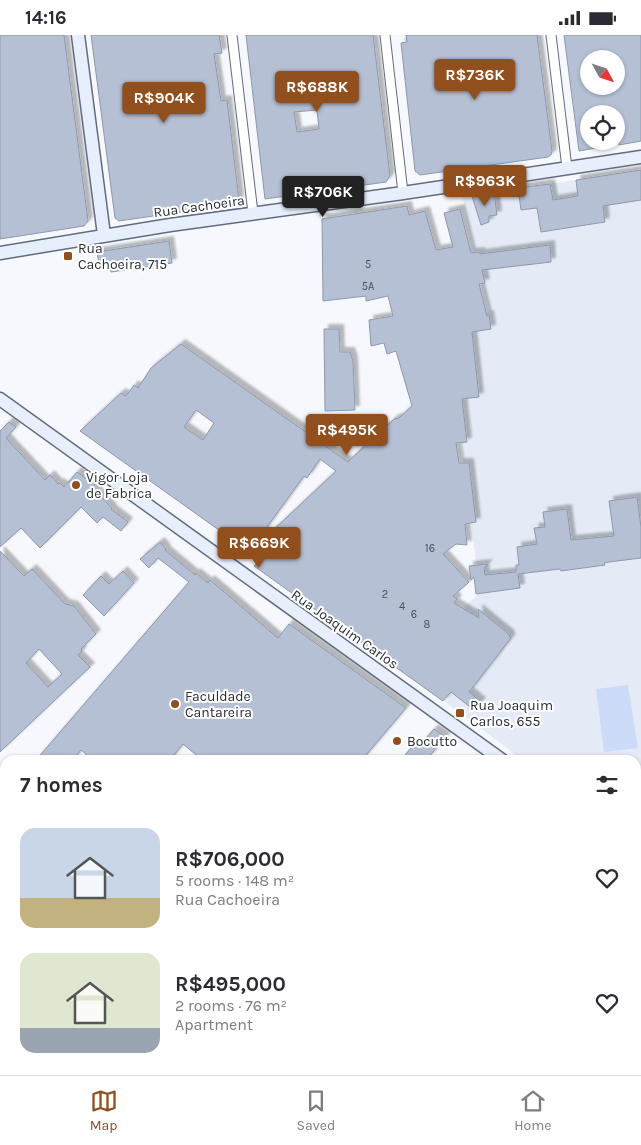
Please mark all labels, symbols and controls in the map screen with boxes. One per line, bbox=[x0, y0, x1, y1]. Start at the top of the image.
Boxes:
text: 14:16 bbox=[25, 7, 67, 29]
north arrow bbox=[580, 50, 625, 95]
map controls bbox=[580, 50, 625, 150]
pin: R$736K bbox=[434, 58, 516, 101]
text: R$736K bbox=[445, 65, 505, 84]
pin: R$688K bbox=[276, 71, 358, 113]
text: R$688K bbox=[286, 77, 348, 96]
pin: R$904K bbox=[123, 81, 205, 124]
text: R$904K bbox=[133, 88, 195, 107]
button: locate bbox=[580, 105, 625, 150]
pin: R$963K bbox=[444, 165, 526, 207]
text: R$963K bbox=[454, 171, 516, 190]
pin: R$706K bbox=[282, 175, 364, 218]
text: R$706K bbox=[293, 182, 353, 201]
street label: Rua Cachoeira bbox=[152, 192, 246, 221]
place label: Rua Cachoeira, 715 bbox=[78, 240, 167, 273]
marker: Rua Cachoeira, 715 bbox=[62, 250, 74, 262]
house number: 5 bbox=[365, 258, 371, 271]
house number: 5A bbox=[362, 280, 375, 293]
pin: R$495K bbox=[306, 413, 388, 456]
text: R$495K bbox=[317, 420, 377, 439]
place label: Vigor Loja de Fabrica bbox=[86, 469, 152, 502]
marker: Vigor Loja de Fabrica bbox=[70, 479, 82, 491]
pin: R$669K bbox=[218, 527, 300, 569]
text: R$669K bbox=[229, 533, 289, 552]
house number: 16 bbox=[425, 542, 435, 555]
street label: Rua Joaquim Carlos bbox=[288, 586, 401, 673]
house number: 2 bbox=[382, 588, 388, 601]
house number: 4 bbox=[399, 600, 405, 613]
house number: 6 bbox=[411, 608, 417, 621]
house number: 8 bbox=[424, 618, 431, 631]
place label: Faculdade Cantareira bbox=[185, 688, 252, 721]
place label: Rua Joaquim Carlos, 655 bbox=[470, 697, 553, 730]
marker: Faculdade Cantareira bbox=[169, 698, 181, 710]
marker: Rua Joaquim Carlos, 655 bbox=[454, 707, 466, 719]
place label: Bocutto bbox=[407, 733, 457, 750]
marker: Bocutto bbox=[391, 735, 403, 747]
icon: filters bbox=[593, 771, 621, 799]
text: 7 homes bbox=[20, 773, 103, 797]
text: R$706,000 bbox=[175, 847, 285, 871]
icon: home bbox=[60, 848, 120, 908]
icon: heart bbox=[593, 864, 621, 892]
text: 5 rooms · 148 m² bbox=[175, 871, 294, 890]
text: Rua Cachoeira bbox=[175, 890, 280, 909]
text: R$495,000 bbox=[175, 972, 286, 996]
icon: home bbox=[60, 973, 120, 1033]
icon: heart bbox=[593, 989, 621, 1017]
text: 2 rooms · 76 m² bbox=[175, 996, 287, 1015]
text: Apartment bbox=[175, 1015, 253, 1034]
tab: Map bbox=[90, 1087, 118, 1134]
tab: Saved bbox=[297, 1087, 335, 1134]
tab: Home bbox=[514, 1087, 552, 1134]

